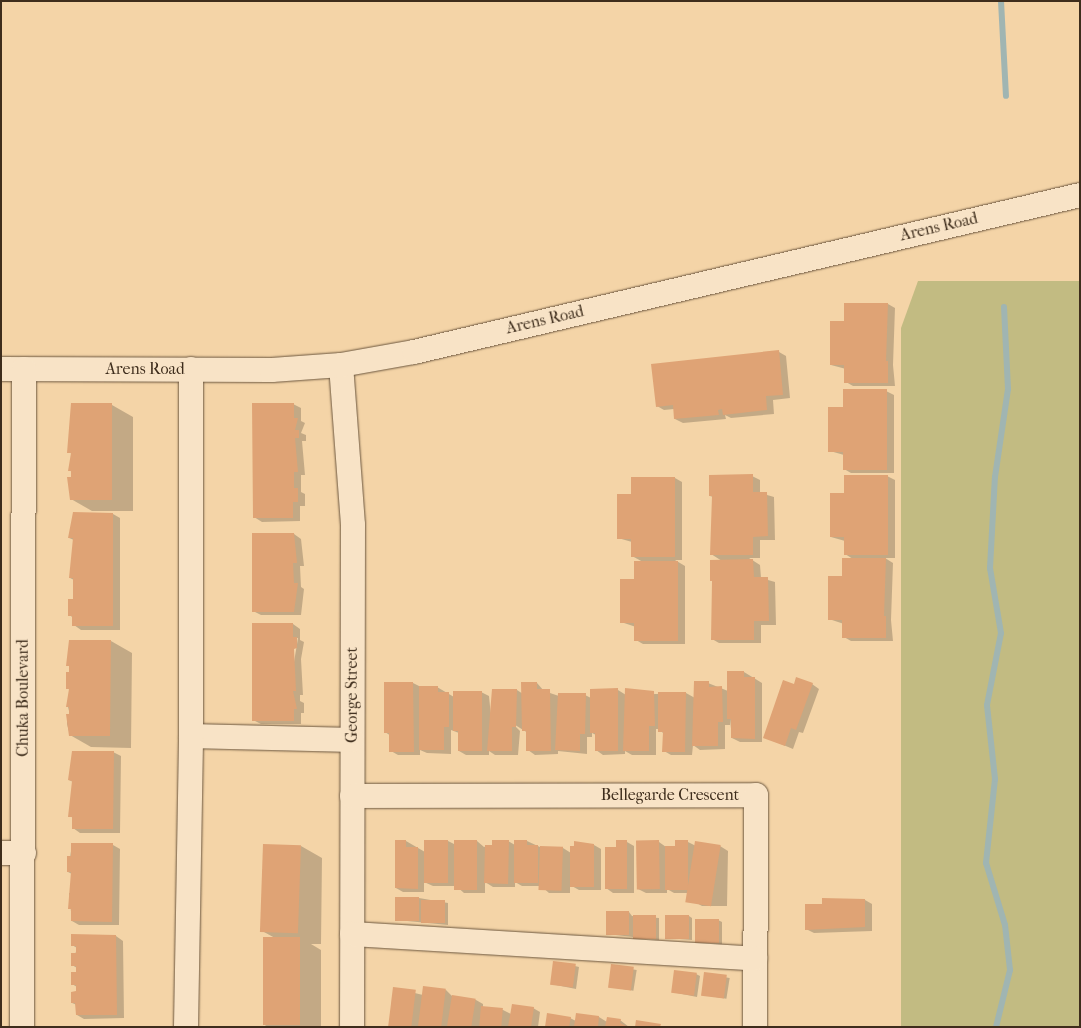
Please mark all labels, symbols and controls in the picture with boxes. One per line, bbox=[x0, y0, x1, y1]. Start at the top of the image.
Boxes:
street label: Arens Road bbox=[898, 209, 980, 245]
street label: Arens Road bbox=[504, 302, 586, 338]
street label: Arens Road bbox=[105, 359, 185, 379]
street label: Chuka Boulevard bbox=[13, 639, 33, 757]
street label: George Street bbox=[342, 647, 362, 743]
street label: Bellegarde Crescent bbox=[601, 785, 739, 805]

